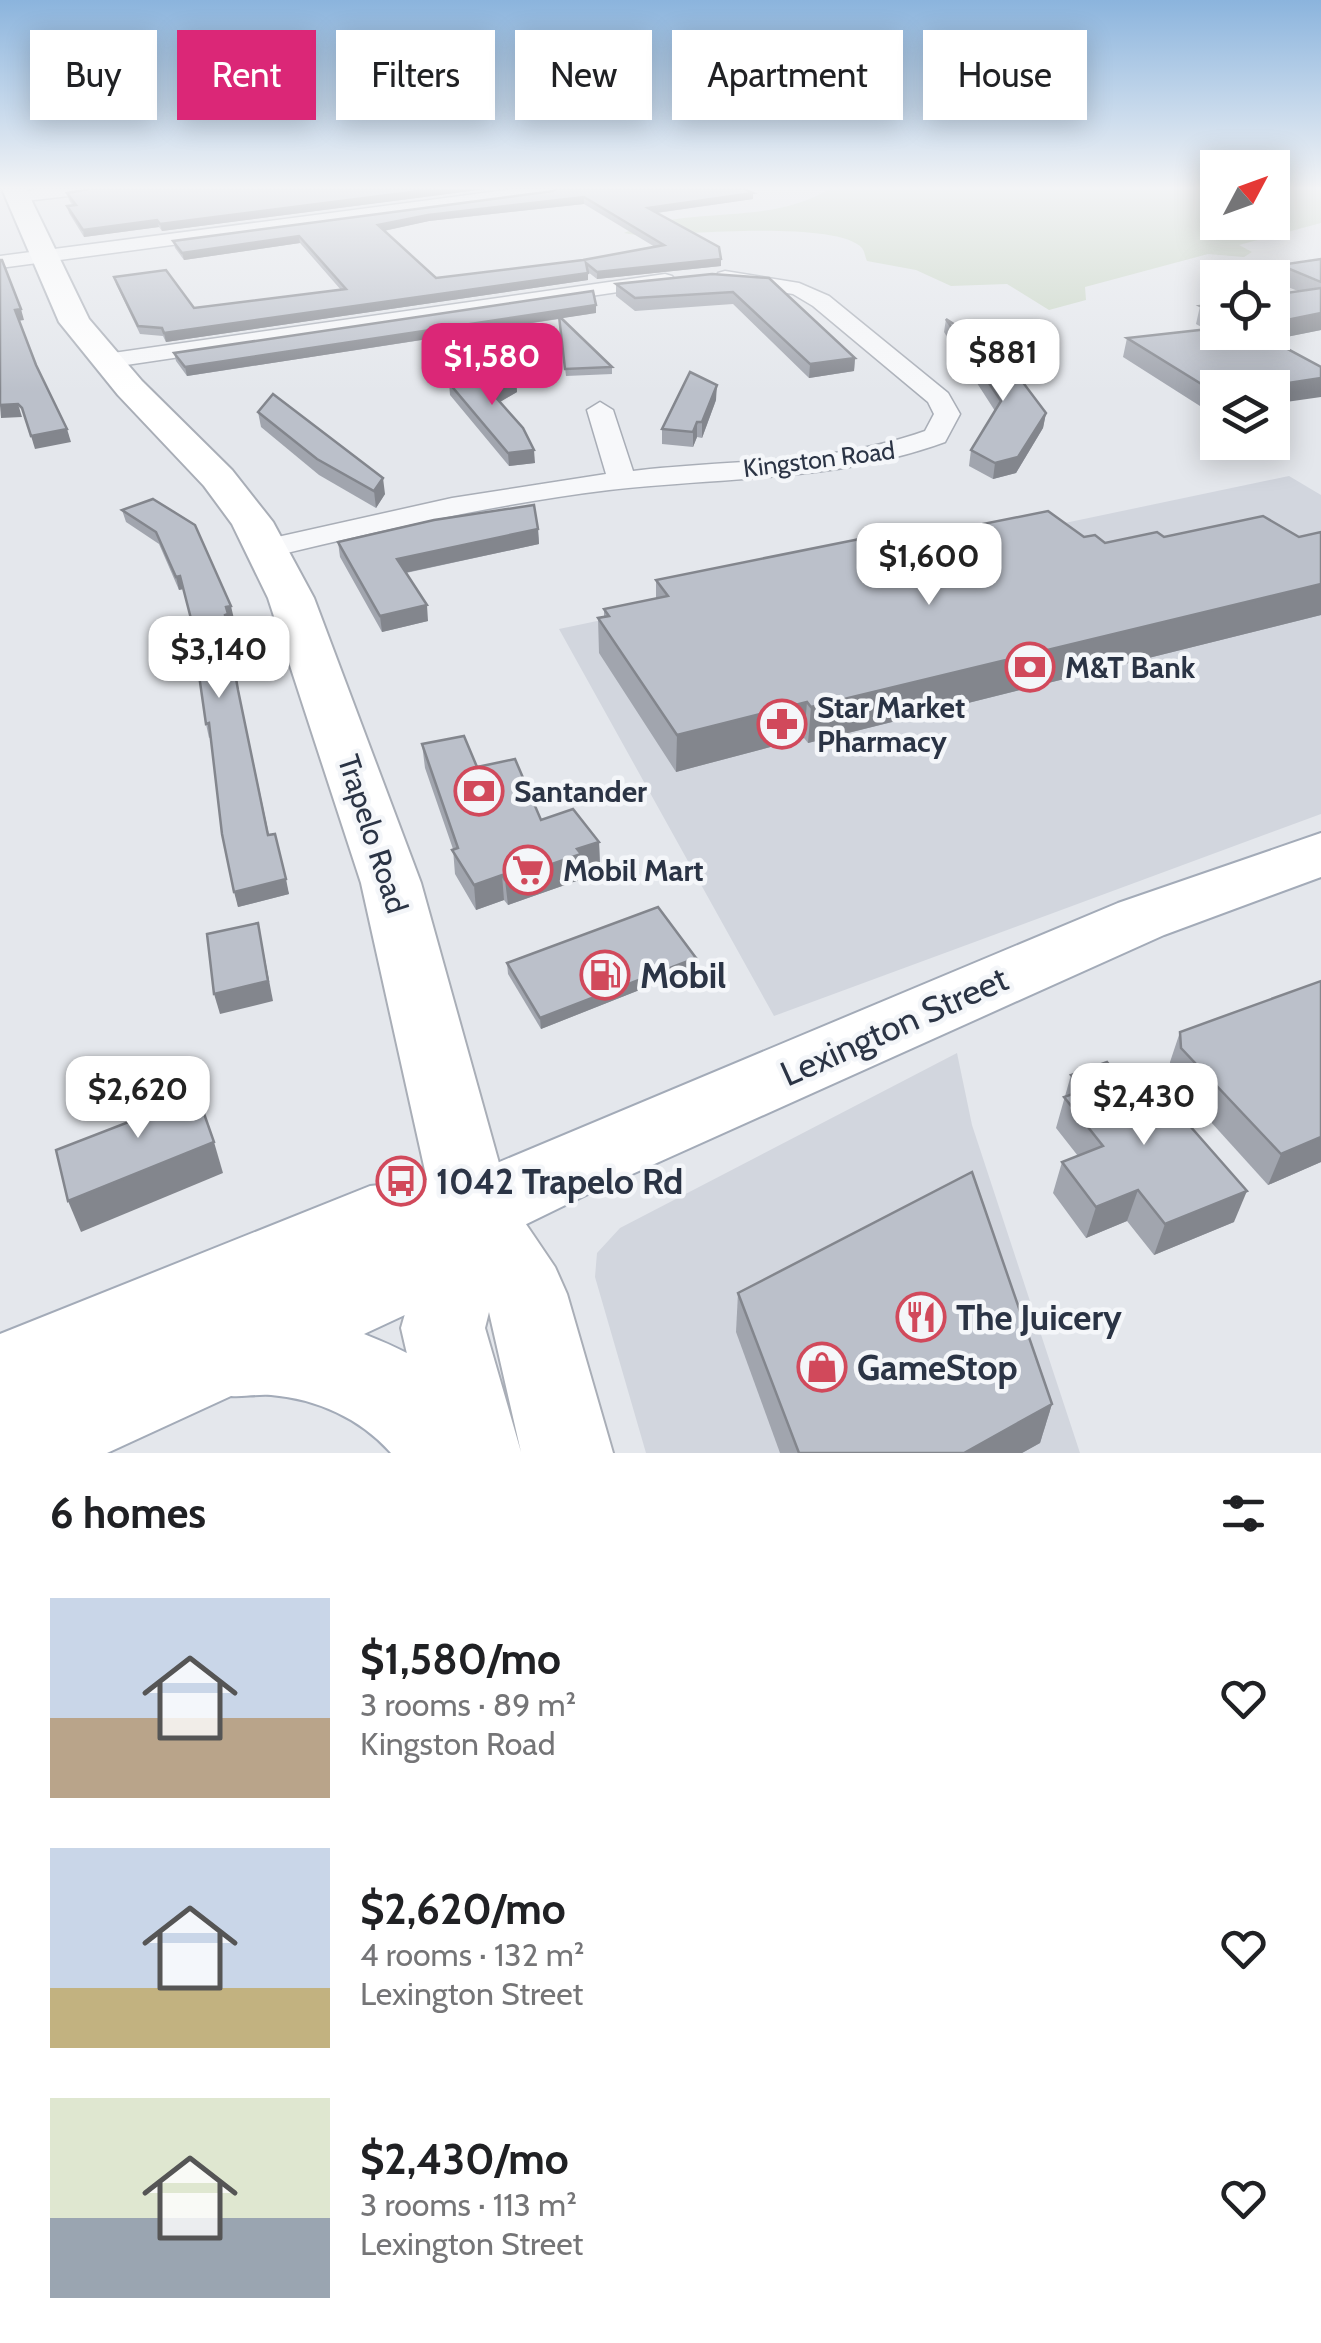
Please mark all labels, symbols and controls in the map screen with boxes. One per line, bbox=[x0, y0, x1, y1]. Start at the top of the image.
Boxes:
chip: Buy bbox=[30, 30, 157, 120]
chip: Rent bbox=[177, 30, 316, 120]
chip: Filters bbox=[336, 30, 495, 120]
chip: New bbox=[515, 30, 652, 120]
chip: Apartment bbox=[672, 30, 903, 120]
chip: House bbox=[923, 30, 1087, 120]
north arrow bbox=[1200, 150, 1290, 240]
map controls bbox=[1200, 150, 1290, 460]
button: locate bbox=[1200, 260, 1290, 350]
pin: $881 bbox=[944, 319, 1062, 404]
pin: $1,580 bbox=[411, 323, 573, 408]
text: $881 bbox=[968, 332, 1038, 371]
text: $1,580 bbox=[444, 336, 540, 375]
button: layers bbox=[1200, 370, 1290, 460]
street label: Kingston Road bbox=[741, 435, 897, 483]
pin: $1,600 bbox=[848, 523, 1010, 608]
text: $1,600 bbox=[879, 536, 979, 575]
pin: $3,140 bbox=[138, 616, 300, 701]
text: $3,140 bbox=[171, 629, 267, 668]
bank icon: M&T Bank bbox=[1004, 641, 1056, 693]
place label: M&T Bank bbox=[1065, 649, 1196, 686]
place label: Star Market Pharmacy bbox=[817, 689, 965, 760]
pharmacy icon: Star Market Pharmacy bbox=[756, 698, 808, 750]
street label: Trapelo Road bbox=[330, 750, 416, 918]
bank icon: Santander bbox=[453, 765, 505, 817]
place label: Santander bbox=[514, 773, 647, 810]
supermarket icon: Mobil Mart bbox=[502, 844, 554, 896]
place label: Mobil Mart bbox=[563, 852, 704, 889]
fuel station icon: Mobil bbox=[579, 949, 631, 1001]
place label: Mobil bbox=[640, 954, 726, 997]
street label: Lexington Street bbox=[774, 957, 1014, 1095]
pin: $2,620 bbox=[57, 1056, 219, 1141]
pin: $2,430 bbox=[1063, 1063, 1225, 1148]
text: $2,620 bbox=[88, 1069, 188, 1108]
text: $2,430 bbox=[1093, 1076, 1195, 1115]
bus stop icon: 1042 Trapelo Rd bbox=[375, 1155, 427, 1207]
place label: 1042 Trapelo Rd bbox=[436, 1160, 683, 1203]
restaurant icon: The Juicery bbox=[895, 1291, 947, 1343]
place label: The Juicery bbox=[956, 1296, 1122, 1339]
shop icon: GameStop bbox=[796, 1341, 848, 1393]
place label: GameStop bbox=[857, 1346, 1018, 1389]
icon: filters bbox=[1216, 1486, 1271, 1541]
text: 6 homes bbox=[50, 1487, 206, 1539]
text: $1,580/mo bbox=[360, 1633, 561, 1685]
icon: home bbox=[130, 1638, 250, 1758]
icon: heart bbox=[1216, 1671, 1271, 1726]
text: 3 rooms · 89 m² bbox=[360, 1685, 576, 1724]
text: Kingston Road bbox=[360, 1724, 556, 1763]
text: $2,620/mo bbox=[360, 1883, 566, 1935]
icon: home bbox=[130, 1888, 250, 2008]
icon: heart bbox=[1216, 1921, 1271, 1976]
text: 4 rooms · 132 m² bbox=[360, 1935, 584, 1974]
text: Lexington Street bbox=[360, 1974, 583, 2013]
text: $2,430/mo bbox=[360, 2133, 569, 2185]
icon: home bbox=[130, 2138, 250, 2258]
icon: heart bbox=[1216, 2171, 1271, 2226]
text: 3 rooms · 113 m² bbox=[360, 2185, 577, 2224]
text: Lexington Street bbox=[360, 2224, 583, 2263]

